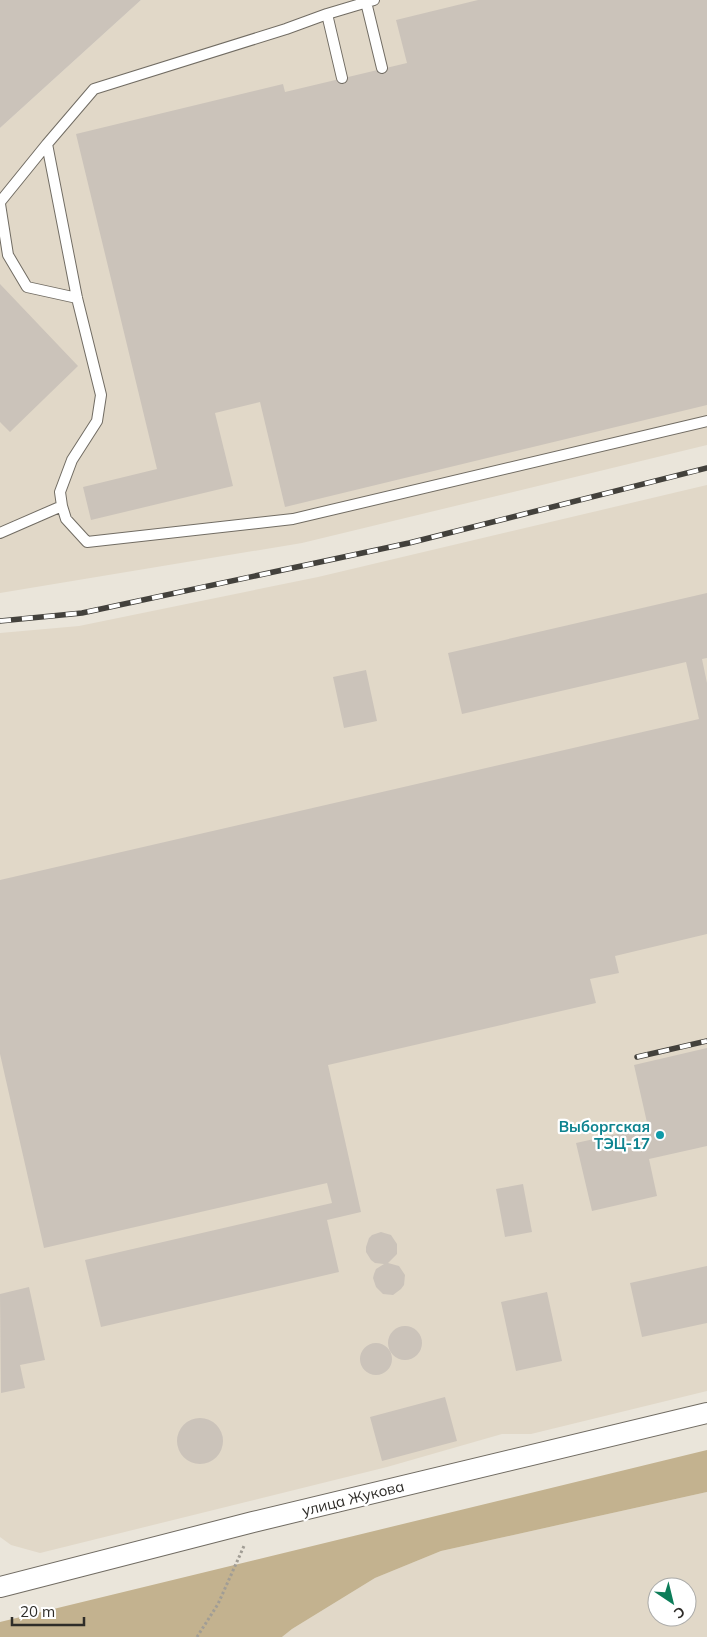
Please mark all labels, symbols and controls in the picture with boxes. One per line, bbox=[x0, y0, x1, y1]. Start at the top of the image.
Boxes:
place label: Выборгская ТЭЦ-17 bbox=[559, 1117, 650, 1153]
marker: Выборгская ТЭЦ-17 bbox=[654, 1129, 666, 1141]
street label: улица Жукова bbox=[300, 1476, 406, 1520]
north arrow bbox=[647, 1577, 697, 1627]
scale bar bbox=[12, 1594, 85, 1626]
text: 20 m bbox=[20, 1602, 55, 1621]
text: С bbox=[670, 1603, 689, 1623]

